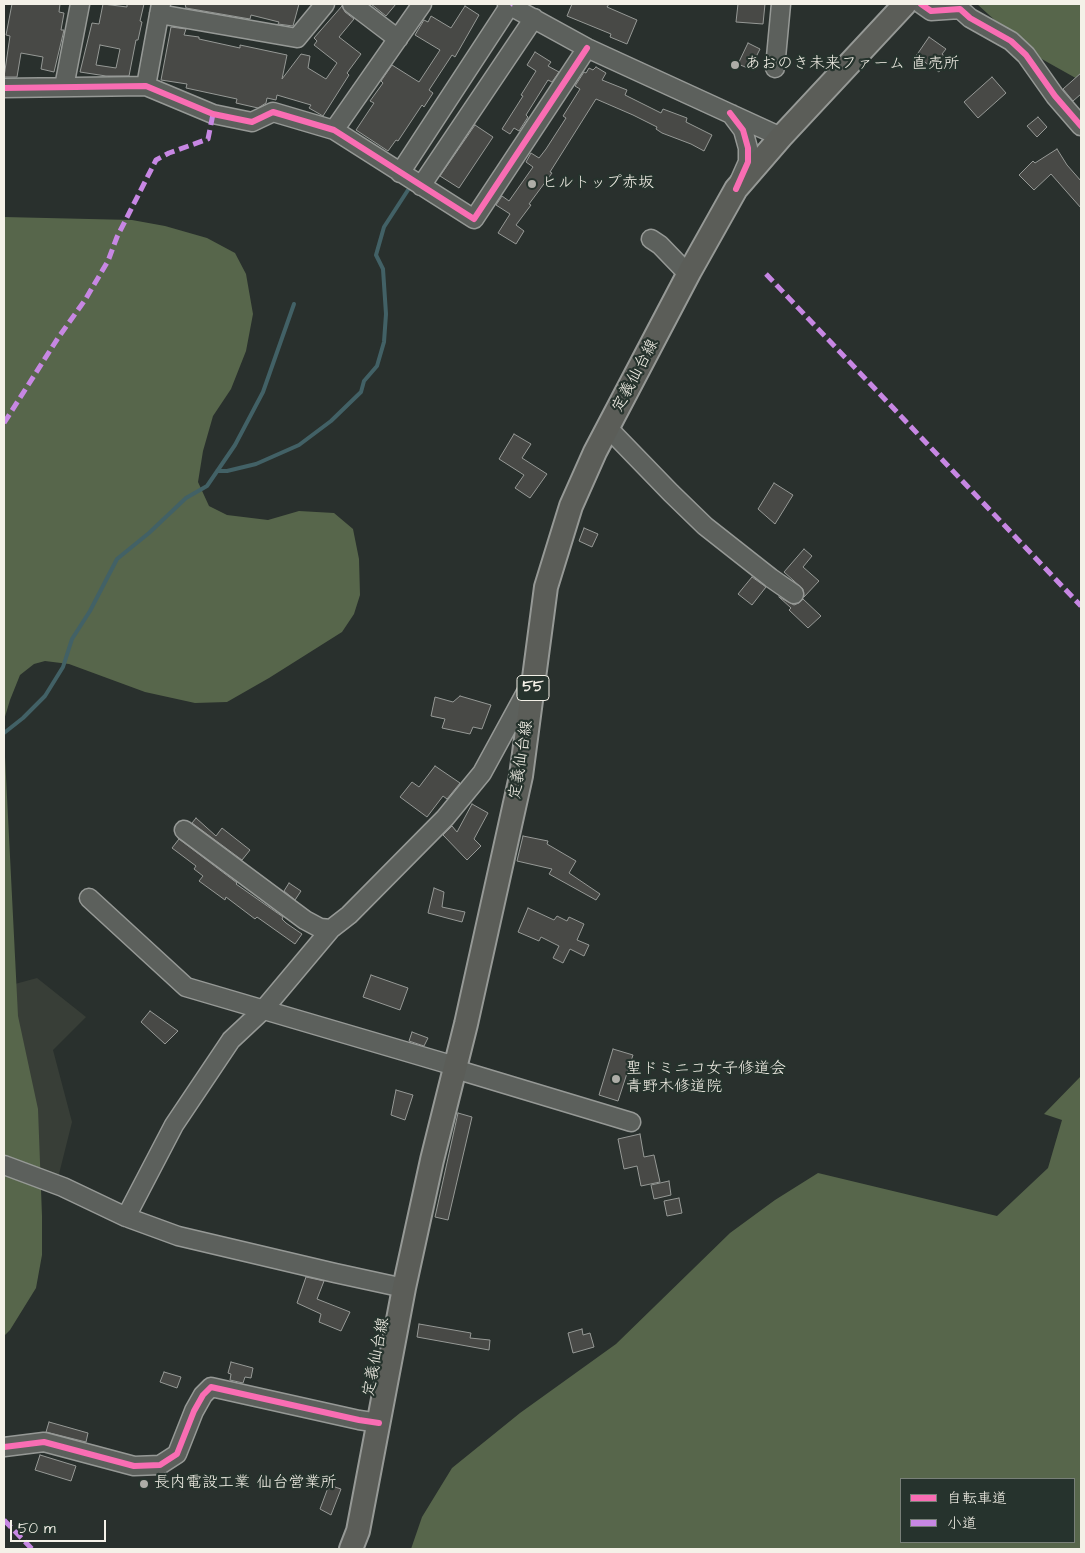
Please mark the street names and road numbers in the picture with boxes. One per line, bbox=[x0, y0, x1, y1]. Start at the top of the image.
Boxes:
street label: 定義仙台線 bbox=[609, 336, 663, 416]
road number: 55 bbox=[517, 676, 549, 700]
street label: 定義仙台線 bbox=[506, 719, 538, 801]
street label: 定義仙台線 bbox=[360, 1316, 394, 1398]

